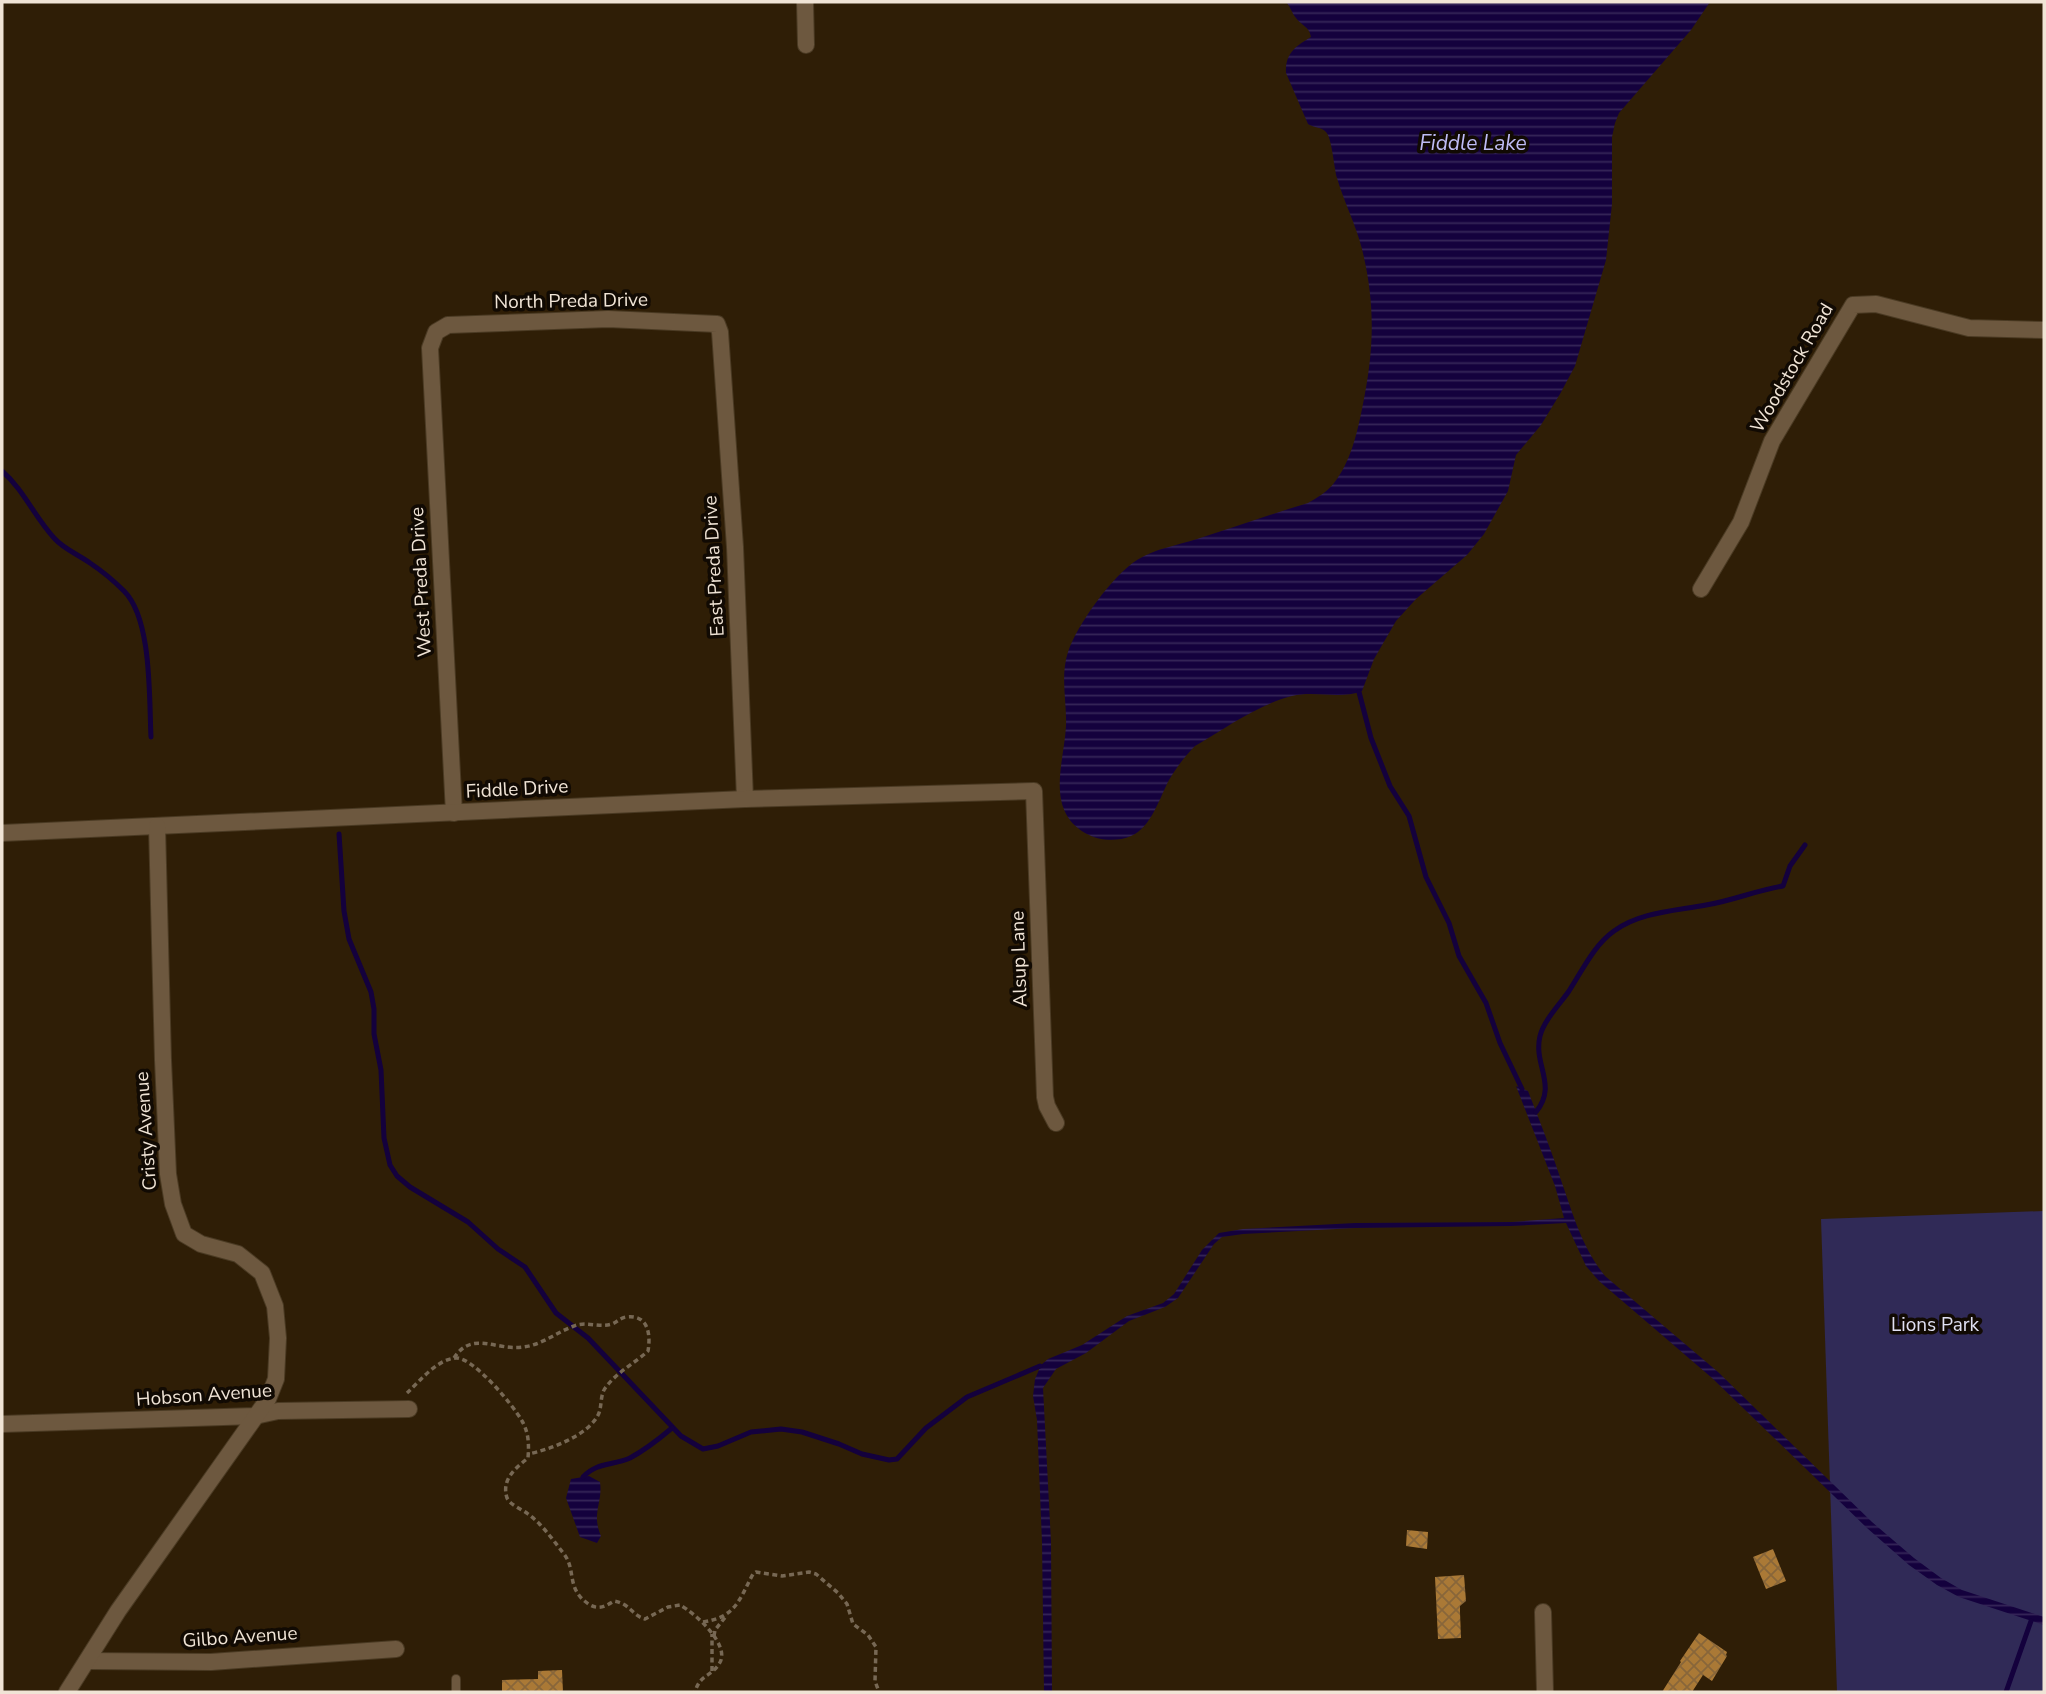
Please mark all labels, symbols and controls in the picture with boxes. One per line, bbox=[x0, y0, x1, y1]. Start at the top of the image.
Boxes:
water label: Fiddle Lake bbox=[1419, 129, 1527, 157]
street label: North Preda Drive bbox=[494, 287, 648, 315]
street label: Woodstock Road bbox=[1744, 298, 1840, 438]
street label: East Preda Drive bbox=[697, 495, 731, 637]
street label: West Preda Drive bbox=[404, 506, 438, 658]
street label: Fiddle Drive bbox=[465, 773, 569, 805]
street label: Alsup Lane bbox=[1004, 910, 1034, 1008]
street label: Cristy Avenue bbox=[129, 1071, 163, 1191]
park label: Lions Park bbox=[1891, 1312, 1980, 1338]
street label: Hobson Avenue bbox=[135, 1377, 273, 1413]
street label: Gilbo Avenue bbox=[182, 1620, 298, 1654]

